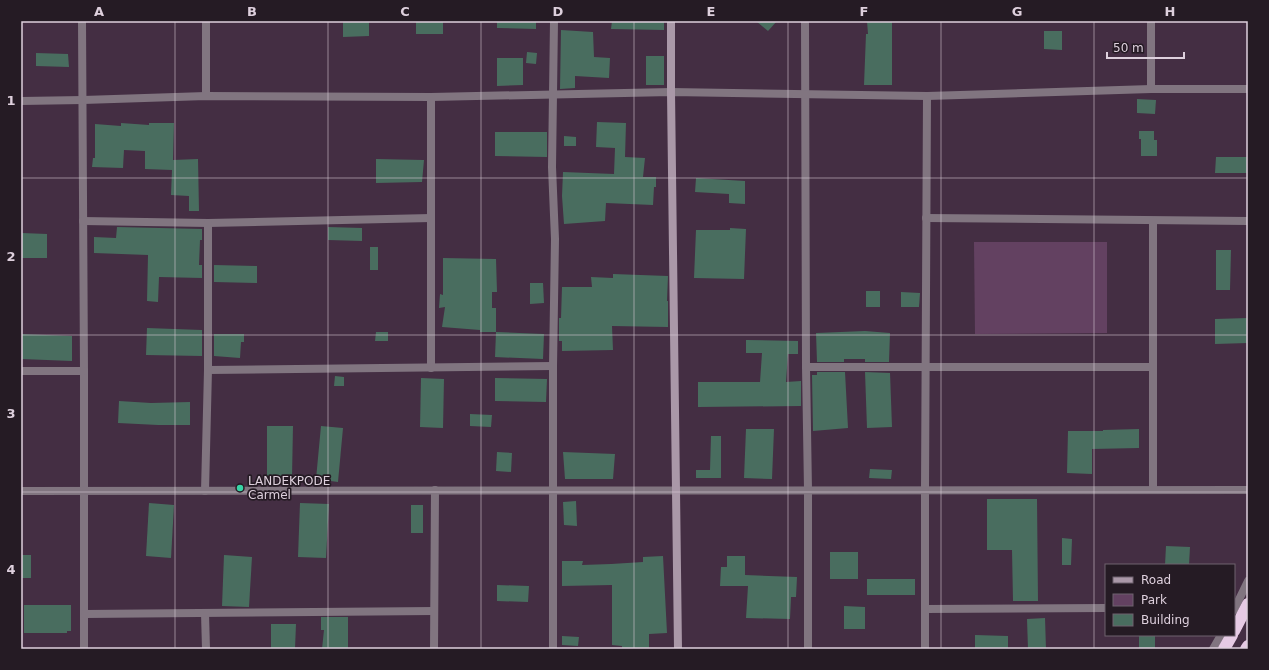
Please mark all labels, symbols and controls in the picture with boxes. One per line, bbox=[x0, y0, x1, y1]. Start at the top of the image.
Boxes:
text: A bbox=[94, 4, 104, 19]
text: B bbox=[247, 4, 257, 19]
text: C bbox=[400, 4, 410, 19]
text: D bbox=[553, 4, 564, 19]
text: E bbox=[707, 4, 715, 19]
text: F bbox=[860, 4, 868, 19]
text: G bbox=[1012, 4, 1022, 19]
text: H bbox=[1165, 4, 1175, 19]
scale bar bbox=[1107, 34, 1184, 60]
text: 50 m bbox=[1113, 41, 1144, 55]
text: 1 bbox=[6, 93, 16, 108]
text: 2 bbox=[6, 249, 16, 264]
text: 3 bbox=[6, 406, 16, 421]
place label: LANDEKPODE Carmel bbox=[248, 474, 330, 502]
marker: LANDEKPODE Carmel bbox=[235, 483, 245, 493]
text: 4 bbox=[6, 562, 16, 577]
legend bbox=[1105, 564, 1235, 636]
text: Road bbox=[1141, 573, 1171, 587]
text: Park bbox=[1141, 593, 1167, 607]
text: Building bbox=[1141, 613, 1190, 627]

